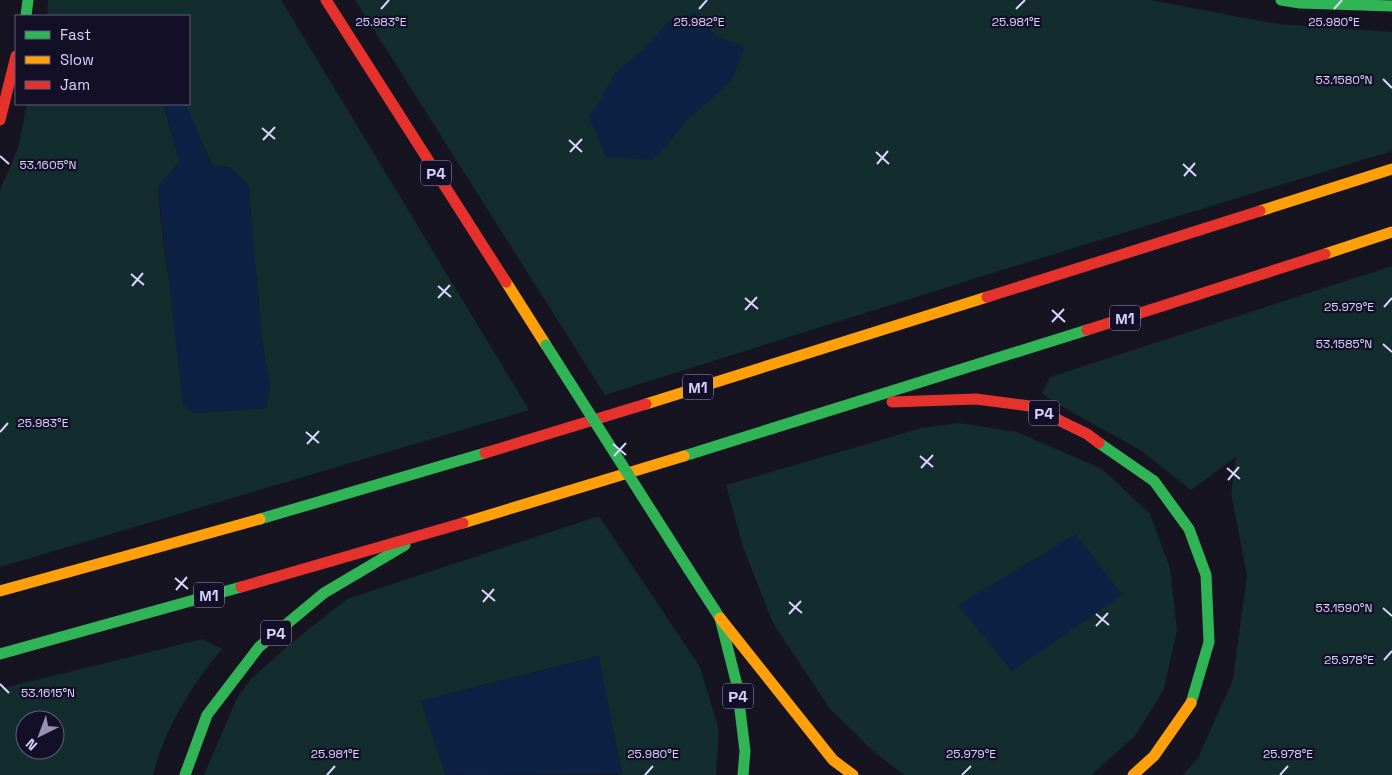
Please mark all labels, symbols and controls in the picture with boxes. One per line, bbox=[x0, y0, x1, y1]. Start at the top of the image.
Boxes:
text: 25.983°E bbox=[356, 14, 407, 30]
text: 25.982°E bbox=[674, 14, 725, 30]
text: 25.981°E bbox=[992, 14, 1041, 30]
text: 25.980°E bbox=[1308, 14, 1360, 30]
legend bbox=[15, 15, 190, 105]
text: Fast bbox=[60, 25, 91, 44]
text: Slow bbox=[60, 50, 94, 69]
text: 53.1580°N bbox=[1316, 72, 1372, 88]
text: Jam bbox=[60, 75, 90, 94]
text: 53.1605°N bbox=[20, 157, 76, 173]
road number: Р4 bbox=[421, 160, 451, 186]
text: 25.979°E bbox=[1324, 299, 1374, 315]
road number: М1 bbox=[1110, 306, 1140, 330]
text: 53.1585°N bbox=[1316, 336, 1372, 352]
road number: М1 bbox=[683, 374, 713, 400]
road number: Р4 bbox=[1029, 400, 1059, 426]
text: 25.983°E bbox=[18, 415, 69, 431]
road number: М1 bbox=[194, 582, 224, 608]
text: 53.1590°N bbox=[1316, 600, 1372, 616]
road number: Р4 bbox=[261, 620, 291, 646]
text: 25.978°E bbox=[1324, 652, 1374, 668]
road number: Р4 bbox=[723, 684, 753, 708]
text: 53.1615°N bbox=[21, 685, 75, 701]
north arrow bbox=[15, 710, 65, 760]
text: N bbox=[22, 735, 41, 754]
text: 25.981°E bbox=[311, 746, 360, 762]
text: 25.980°E bbox=[627, 746, 679, 762]
text: 25.979°E bbox=[946, 746, 996, 762]
text: 25.978°E bbox=[1263, 746, 1313, 762]

